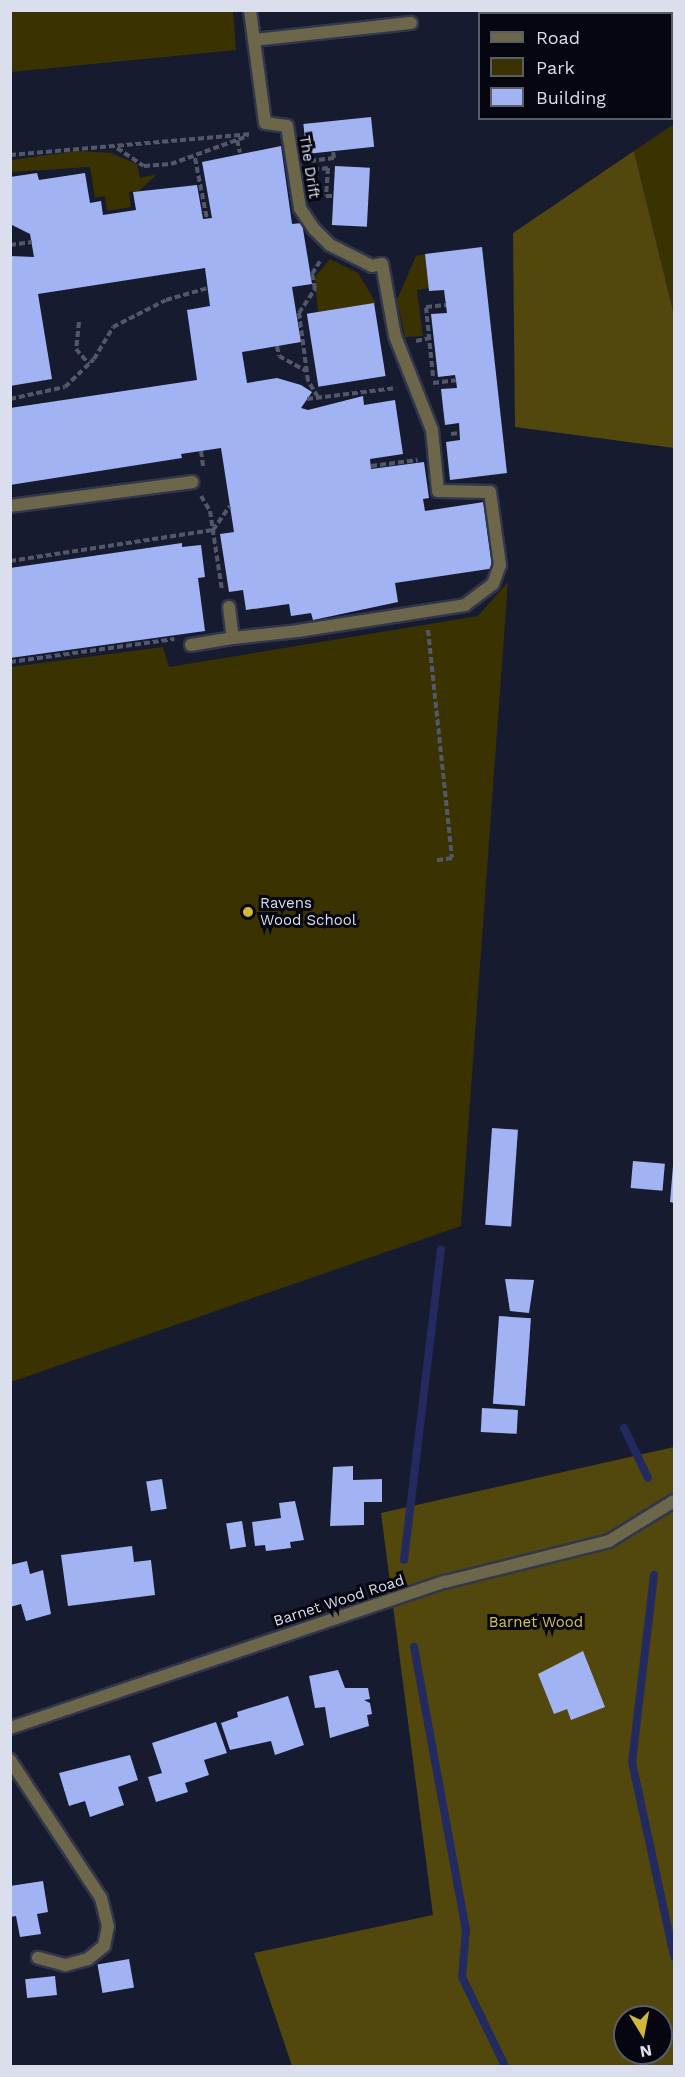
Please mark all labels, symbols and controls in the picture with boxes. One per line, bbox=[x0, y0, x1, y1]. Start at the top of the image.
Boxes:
legend bbox=[478, 12, 673, 120]
text: Road bbox=[536, 27, 580, 48]
text: Park bbox=[536, 57, 575, 78]
text: Building bbox=[536, 87, 606, 108]
street label: The Drift bbox=[295, 134, 323, 200]
place label: Ravens Wood School bbox=[260, 894, 356, 929]
marker: Ravens Wood School bbox=[241, 905, 255, 919]
street label: Barnet Wood Road bbox=[271, 1571, 407, 1631]
park label: Barnet Wood bbox=[489, 1614, 583, 1632]
north arrow bbox=[613, 2005, 673, 2065]
text: N bbox=[638, 2041, 653, 2062]

